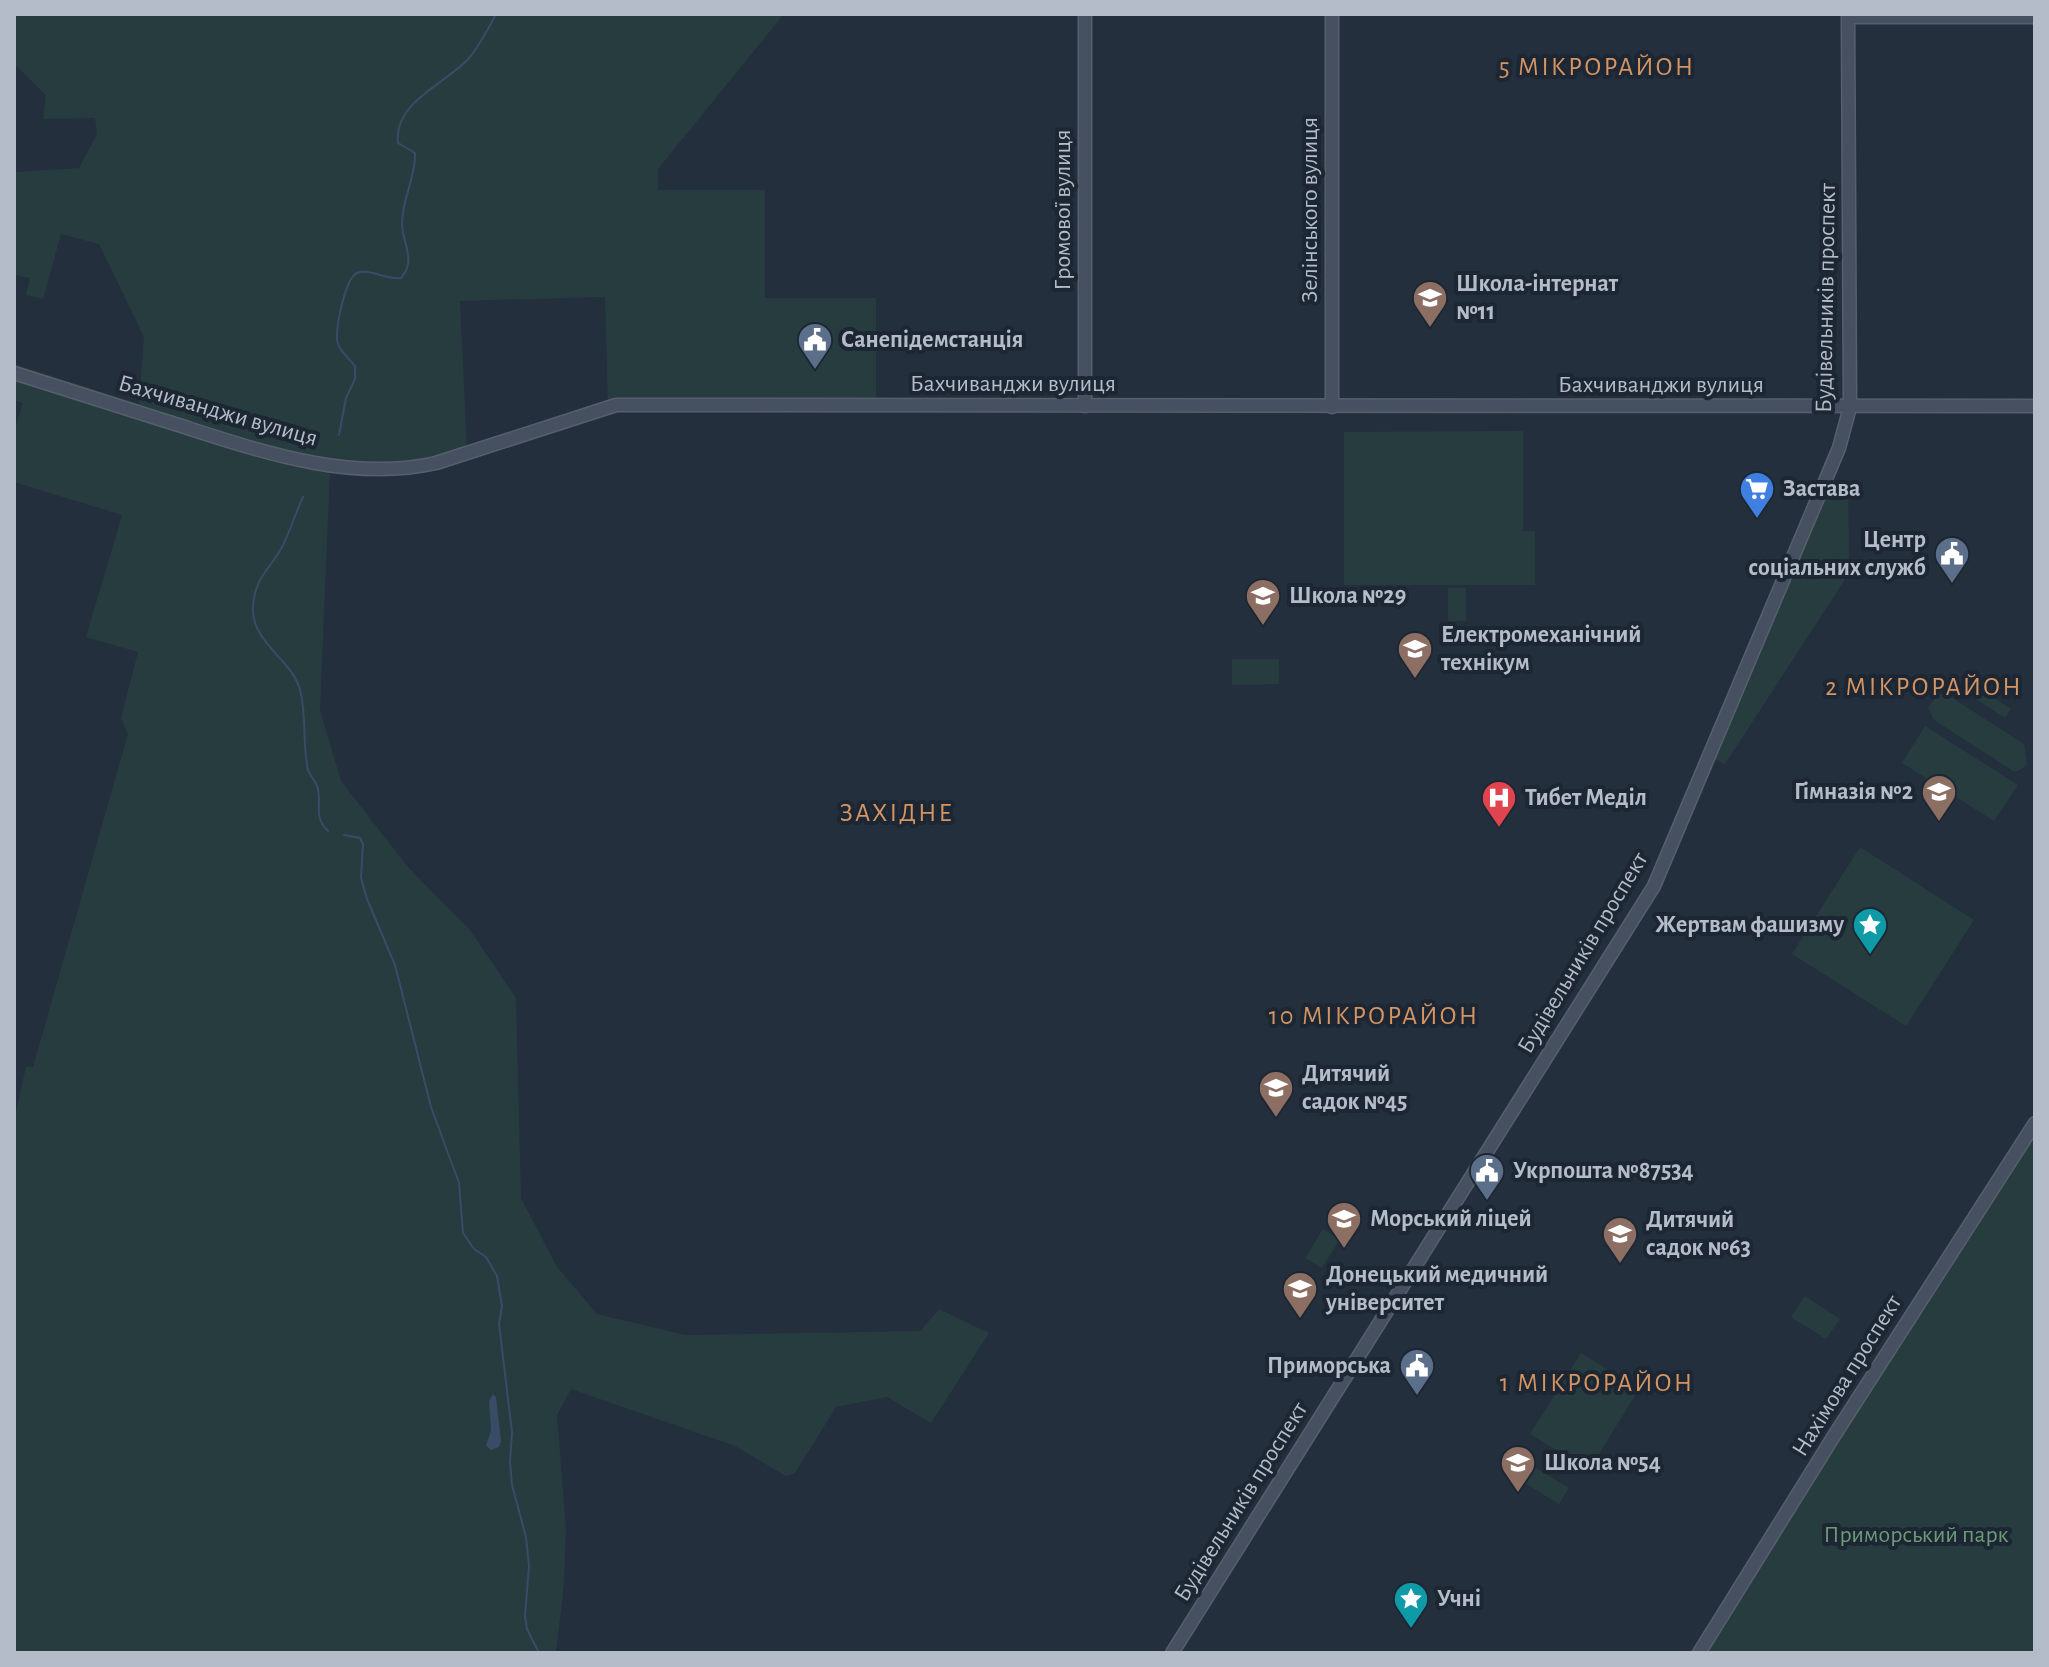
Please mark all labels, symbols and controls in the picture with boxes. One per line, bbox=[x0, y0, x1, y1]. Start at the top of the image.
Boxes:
district label: 5 МІКРОРАЙОН bbox=[1499, 54, 1695, 80]
street label: Зелінського вулиця bbox=[1298, 117, 1322, 303]
street label: Громової вулиця bbox=[1051, 130, 1075, 291]
street label: Будівельників проспект bbox=[1812, 183, 1840, 413]
place label: Школа-інтернат №11 bbox=[1456, 272, 1619, 324]
school or university icon: Школа-інтернат №11 bbox=[1411, 279, 1449, 329]
public building icon: Санепідемстанція bbox=[796, 321, 834, 371]
place label: Санепідемстанція bbox=[841, 328, 1023, 352]
street label: Бахчиванджи вулиця bbox=[116, 371, 320, 451]
street label: Бахчиванджи вулиця bbox=[910, 372, 1116, 396]
street label: Бахчиванджи вулиця bbox=[1558, 373, 1764, 397]
supermarket icon: Застава bbox=[1738, 470, 1776, 520]
place label: Застава bbox=[1783, 477, 1860, 501]
place label: Центр соціальних служб bbox=[1748, 528, 1926, 580]
public building icon: Центр соціальних служб bbox=[1933, 535, 1971, 585]
school or university icon: Школа №29 bbox=[1244, 577, 1282, 627]
place label: Школа №29 bbox=[1289, 584, 1406, 608]
place label: Електромеханічний технікум bbox=[1440, 623, 1641, 675]
school or university icon: Електромеханічний технікум bbox=[1396, 630, 1434, 680]
district label: 2 МІКРОРАЙОН bbox=[1825, 674, 2023, 700]
school or university icon: Гімназія №2 bbox=[1920, 773, 1958, 823]
hospital icon: Тибет Меділ bbox=[1480, 779, 1518, 829]
place label: Гімназія №2 bbox=[1794, 780, 1913, 804]
place label: Тибет Меділ bbox=[1525, 786, 1647, 810]
district label: ЗАХІДНЕ bbox=[840, 800, 954, 826]
street label: Будівельників проспект bbox=[1514, 848, 1653, 1058]
place icon: Жертвам фашизму bbox=[1851, 906, 1889, 956]
place label: Жертвам фашизму bbox=[1655, 913, 1844, 937]
district label: 10 МІКРОРАЙОН bbox=[1269, 1003, 1479, 1029]
place label: Дитячий садок №45 bbox=[1302, 1062, 1407, 1114]
school or university icon: Дитячий садок №45 bbox=[1257, 1069, 1295, 1119]
public building icon: Укрпошта №87534 bbox=[1468, 1152, 1506, 1202]
place label: Укрпошта №87534 bbox=[1513, 1159, 1694, 1183]
school or university icon: Морський ліцей bbox=[1325, 1200, 1363, 1250]
place label: Морський ліцей bbox=[1370, 1207, 1532, 1231]
place label: Дитячий садок №63 bbox=[1646, 1208, 1751, 1260]
school or university icon: Дитячий садок №63 bbox=[1601, 1215, 1639, 1265]
place label: Донецький медичний університет bbox=[1325, 1263, 1548, 1315]
school or university icon: Донецький медичний університет bbox=[1281, 1270, 1319, 1320]
street label: Нахімова проспект bbox=[1788, 1291, 1906, 1461]
public building icon: Приморська bbox=[1398, 1347, 1436, 1397]
place label: Приморська bbox=[1267, 1354, 1391, 1378]
district label: 1 МІКРОРАЙОН bbox=[1500, 1370, 1694, 1396]
street label: Будівельників проспект bbox=[1170, 1398, 1312, 1606]
school or university icon: Школа №54 bbox=[1499, 1444, 1537, 1494]
place label: Школа №54 bbox=[1544, 1451, 1661, 1475]
park label: Приморський парк bbox=[1824, 1523, 2009, 1547]
place icon: Учні bbox=[1392, 1580, 1430, 1630]
place label: Учні bbox=[1437, 1587, 1481, 1611]

